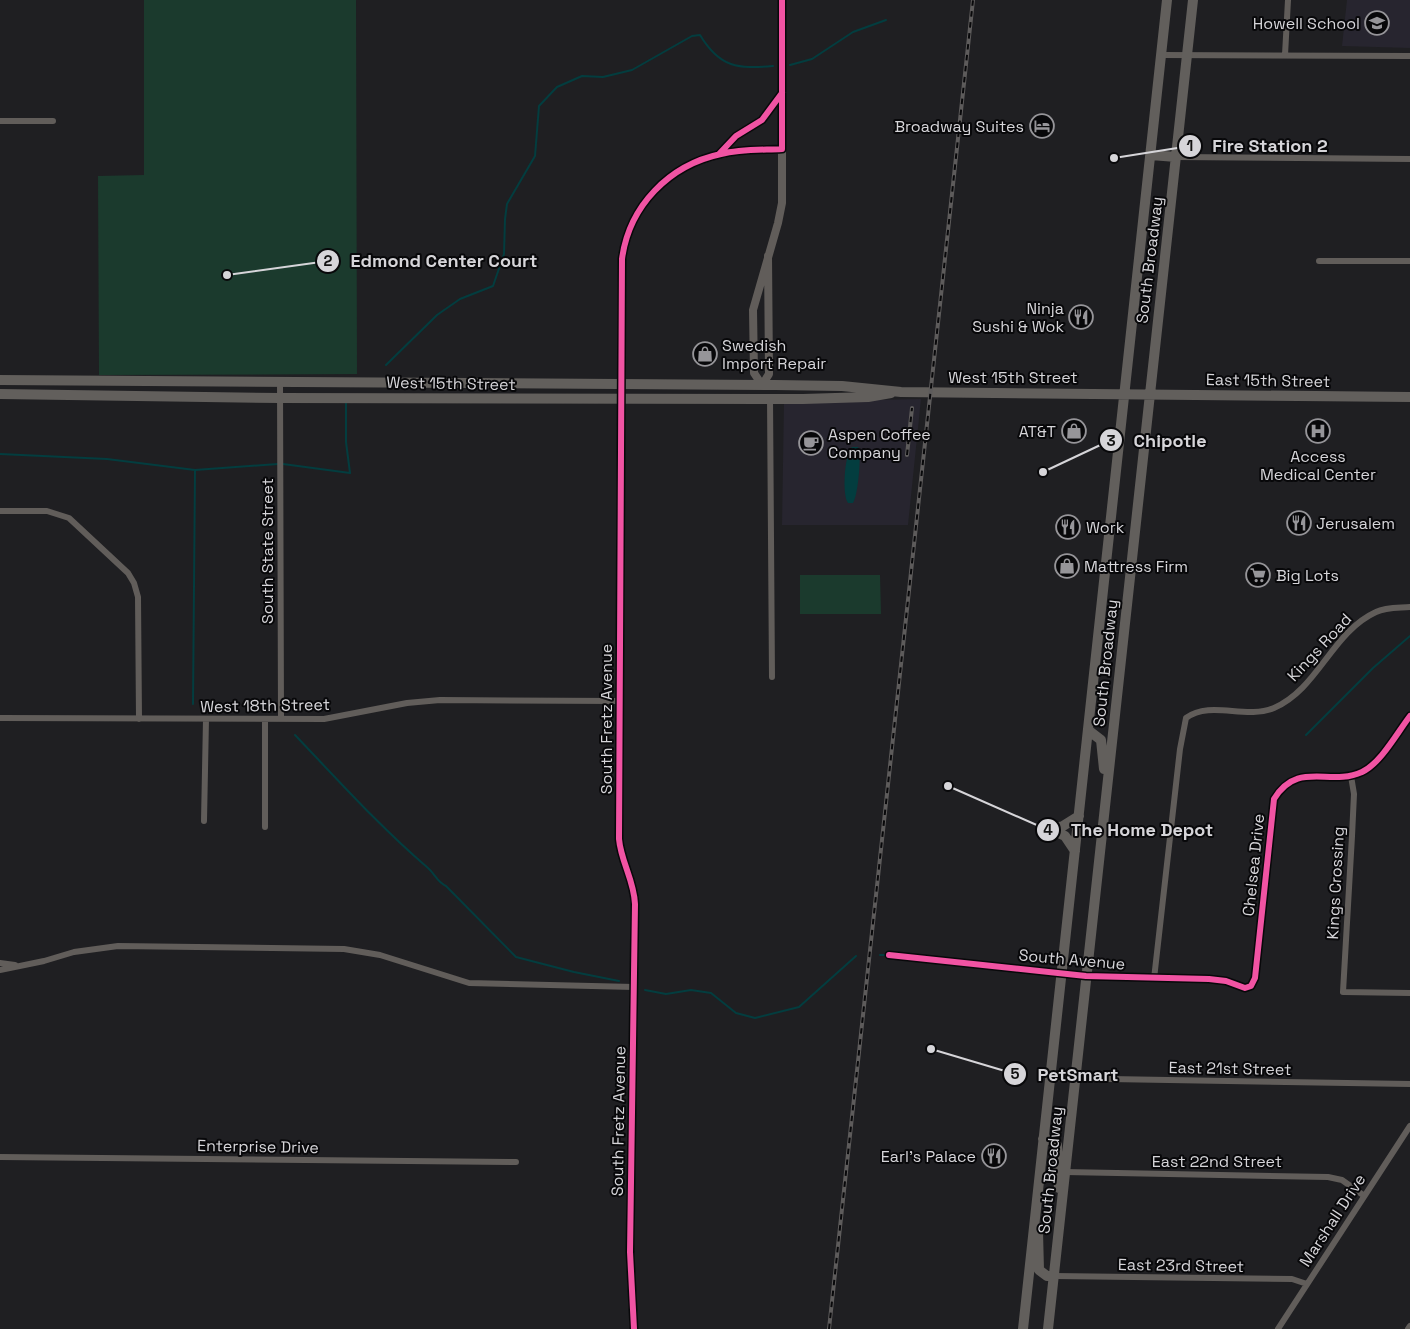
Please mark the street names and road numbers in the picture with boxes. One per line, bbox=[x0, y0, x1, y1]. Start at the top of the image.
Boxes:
street label: South Broadway bbox=[1131, 195, 1168, 325]
street label: West 15th Street bbox=[948, 367, 1078, 388]
street label: East 15th Street bbox=[1206, 369, 1330, 392]
street label: West 15th Street bbox=[386, 372, 516, 395]
street label: South State Street bbox=[257, 478, 278, 624]
street label: South Broadway bbox=[1088, 598, 1123, 728]
street label: Kings Road bbox=[1283, 609, 1356, 686]
street label: South Fretz Avenue bbox=[596, 644, 617, 794]
street label: West 18th Street bbox=[200, 694, 330, 717]
street label: Chelsea Drive bbox=[1238, 813, 1269, 917]
street label: Kings Crossing bbox=[1322, 826, 1349, 940]
street label: South Avenue bbox=[1018, 944, 1126, 975]
street label: South Fretz Avenue bbox=[607, 1046, 630, 1196]
street label: East 21st Street bbox=[1168, 1057, 1292, 1080]
street label: South Broadway bbox=[1033, 1105, 1068, 1235]
street label: Enterprise Drive bbox=[197, 1135, 319, 1158]
street label: East 22nd Street bbox=[1152, 1151, 1282, 1172]
street label: Marshall Drive bbox=[1295, 1170, 1370, 1271]
street label: East 23rd Street bbox=[1118, 1254, 1244, 1277]

